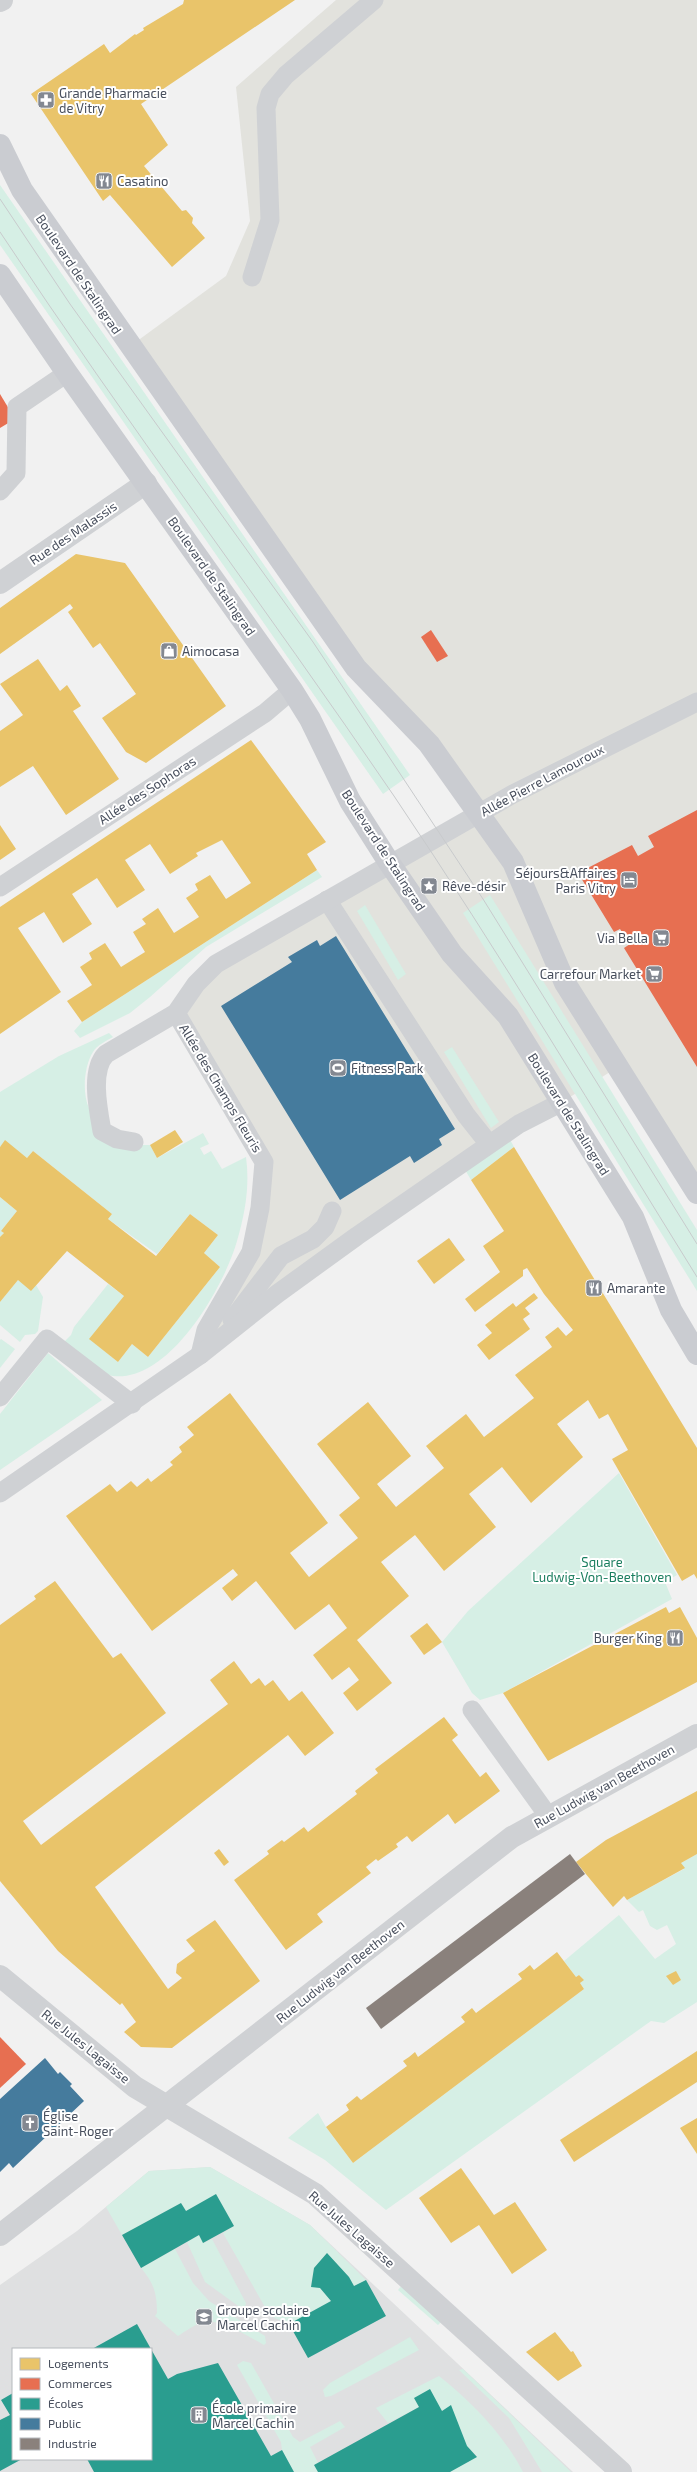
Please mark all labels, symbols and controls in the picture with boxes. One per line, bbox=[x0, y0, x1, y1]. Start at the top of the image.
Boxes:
place label: Grande Pharmacie de Vitry bbox=[59, 85, 167, 116]
pharmacy icon: Grande Pharmacie de Vitry bbox=[36, 90, 56, 110]
restaurant icon: Casatino bbox=[94, 171, 114, 191]
place label: Casatino bbox=[117, 173, 168, 189]
street label: Boulevard de Stalingrad bbox=[33, 211, 125, 337]
street label: Rue des Malassis bbox=[26, 498, 120, 568]
street label: Boulevard de Stalingrad bbox=[165, 514, 259, 638]
shop icon: Aimocasa bbox=[159, 641, 179, 661]
place label: Aimocasa bbox=[182, 643, 239, 659]
street label: Allée Pierre Lamouroux bbox=[478, 741, 607, 819]
street label: Allée des Sophoras bbox=[95, 753, 199, 827]
street label: Boulevard de Stalingrad bbox=[339, 786, 429, 914]
place label: Séjours&Affaires Paris Vitry bbox=[516, 865, 616, 896]
hotel icon: Séjours&Affaires Paris Vitry bbox=[619, 870, 639, 890]
place icon: Rêve-désir bbox=[419, 876, 439, 896]
place label: Rêve-désir bbox=[442, 878, 506, 894]
supermarket icon: Via Bella bbox=[651, 928, 671, 948]
place label: Via Bella bbox=[597, 930, 648, 946]
supermarket icon: Carrefour Market bbox=[644, 964, 664, 984]
place label: Carrefour Market bbox=[540, 966, 641, 982]
street label: Allée des Champs Fleuris bbox=[176, 1021, 266, 1155]
street label: Boulevard de Stalingrad bbox=[525, 1050, 613, 1178]
sports icon: Fitness Park bbox=[328, 1058, 348, 1078]
place label: Fitness Park bbox=[351, 1060, 424, 1076]
restaurant icon: Amarante bbox=[584, 1278, 604, 1298]
place label: Amarante bbox=[607, 1280, 665, 1296]
park label: Square Ludwig-Von-Beethoven bbox=[532, 1554, 672, 1585]
restaurant icon: Burger King bbox=[665, 1628, 685, 1648]
place label: Burger King bbox=[594, 1630, 662, 1646]
street label: Rue Ludwig van Beethoven bbox=[531, 1741, 677, 1831]
street label: Rue Ludwig van Beethoven bbox=[273, 1916, 407, 2026]
street label: Rue Jules Lagaisse bbox=[39, 2006, 133, 2086]
place label: Église Saint-Roger bbox=[43, 2107, 114, 2139]
church icon: Église Saint-Roger bbox=[20, 2113, 40, 2133]
street label: Rue Jules Lagaisse bbox=[306, 2187, 398, 2271]
place label: Groupe scolaire Marcel Cachin bbox=[217, 2302, 309, 2333]
school or university icon: Groupe scolaire Marcel Cachin bbox=[194, 2307, 214, 2327]
legend bbox=[12, 2348, 152, 2460]
text: Logements bbox=[48, 2356, 109, 2370]
text: Commerces bbox=[48, 2376, 112, 2390]
text: Écoles bbox=[48, 2396, 83, 2410]
place label: École primaire Marcel Cachin bbox=[212, 2399, 296, 2431]
building icon: École primaire Marcel Cachin bbox=[189, 2405, 209, 2425]
text: Public bbox=[48, 2416, 81, 2430]
text: Industrie bbox=[48, 2436, 97, 2450]

